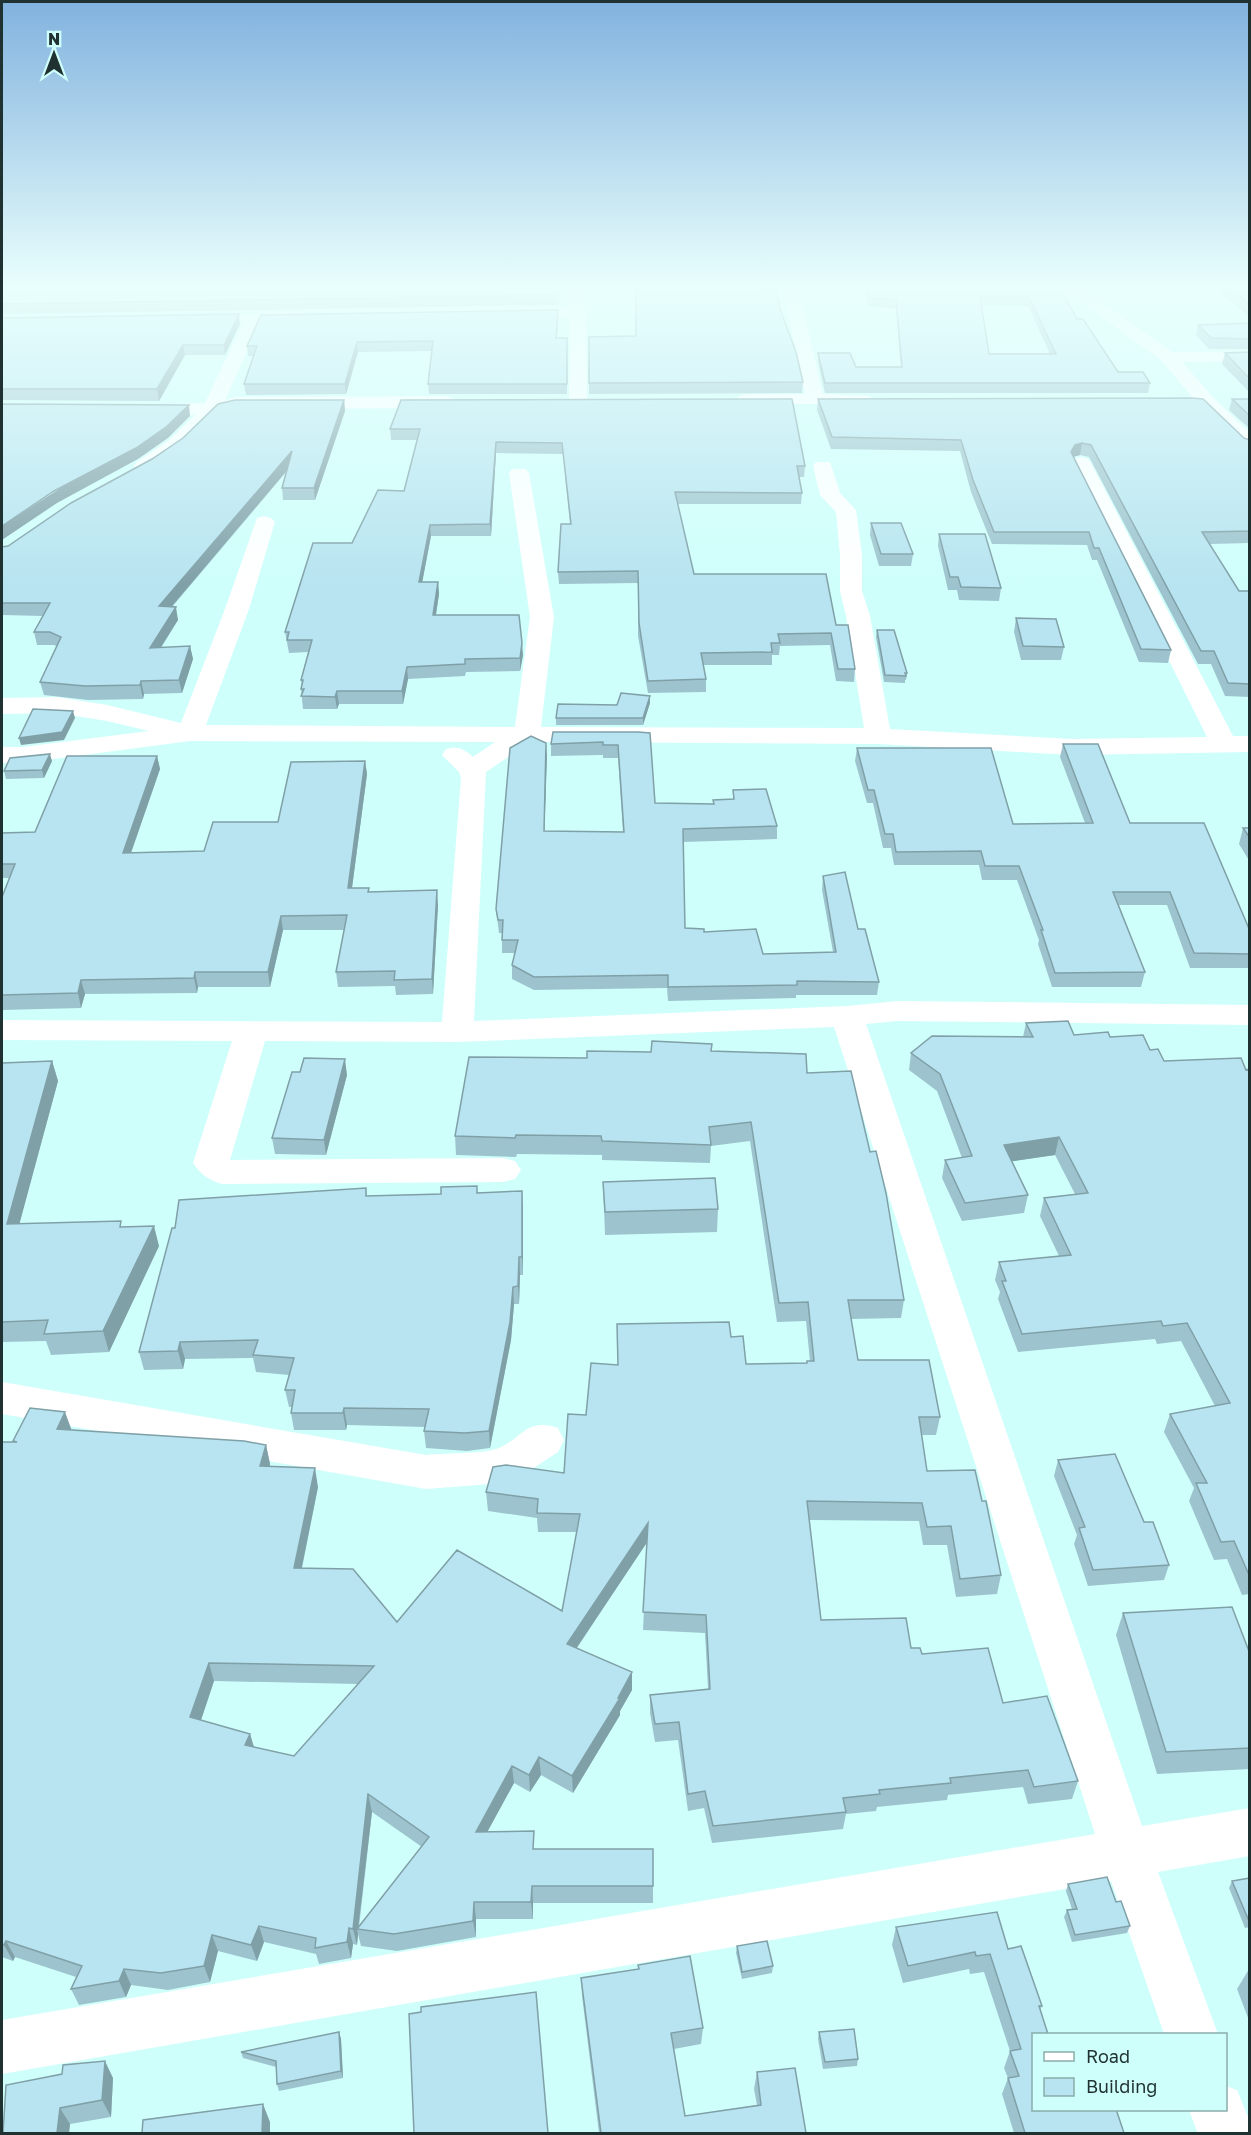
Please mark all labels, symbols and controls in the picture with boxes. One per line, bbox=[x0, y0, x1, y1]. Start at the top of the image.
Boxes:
north arrow bbox=[24, 24, 84, 84]
text: N bbox=[48, 29, 60, 49]
legend bbox=[1032, 2033, 1227, 2111]
text: Road bbox=[1086, 2045, 1130, 2067]
text: Building bbox=[1086, 2075, 1157, 2097]

